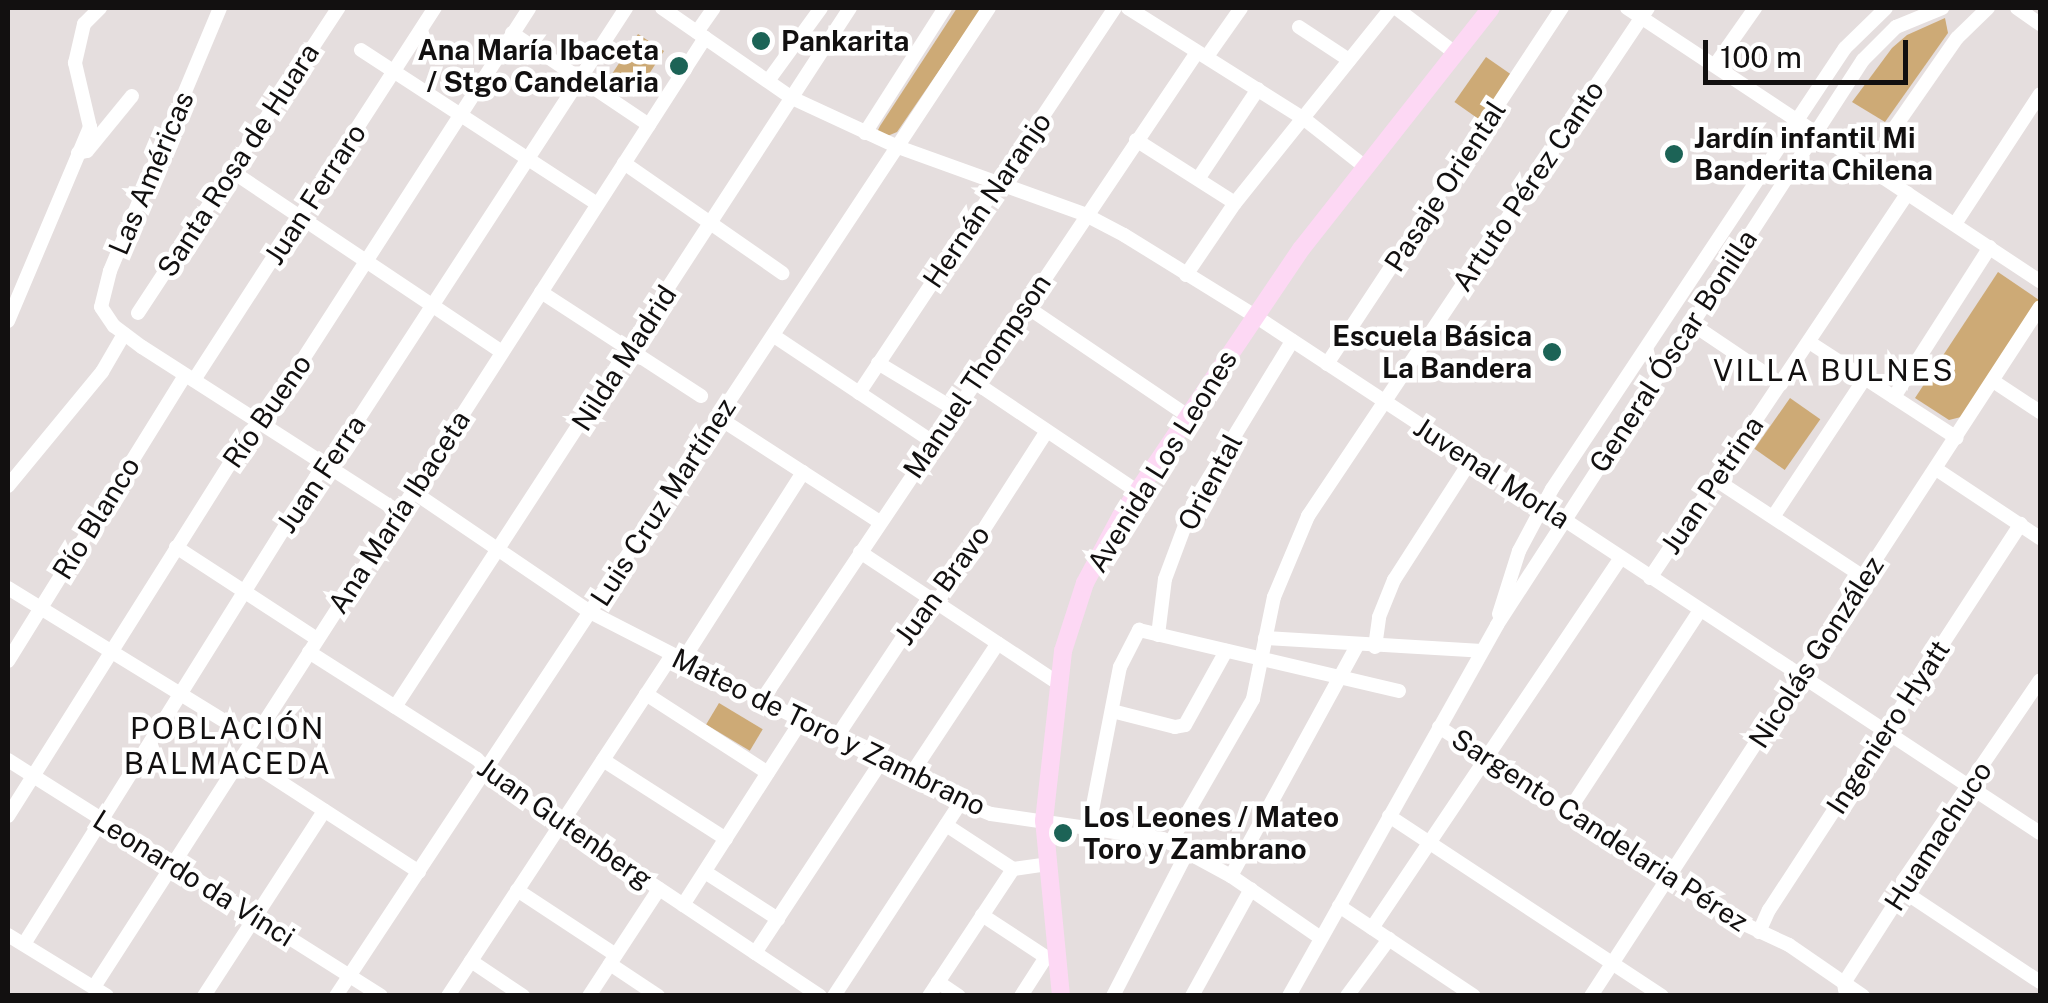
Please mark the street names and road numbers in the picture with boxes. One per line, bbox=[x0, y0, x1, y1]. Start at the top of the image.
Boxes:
street label: Santa Rosa de Huara bbox=[150, 37, 326, 283]
street label: Artuto Pérez Canto bbox=[1445, 74, 1611, 298]
street label: Las Américas bbox=[101, 86, 201, 260]
street label: Pasaje Oriental bbox=[1377, 94, 1513, 278]
street label: Hernán Naranjo bbox=[916, 106, 1058, 294]
street label: Juan Ferraro bbox=[257, 117, 373, 271]
street label: General Óscar Bonilla bbox=[1582, 223, 1764, 479]
street label: Manuel Thompson bbox=[896, 267, 1058, 485]
street label: Nilda Madrid bbox=[565, 279, 683, 437]
street label: Avenida Los Leones bbox=[1080, 344, 1244, 578]
street label: Río Bueno bbox=[216, 348, 318, 474]
street label: Luis Cruz Martínez bbox=[583, 392, 743, 612]
street label: Ana María Ibaceta bbox=[321, 404, 477, 620]
street label: Juan Ferra bbox=[269, 409, 373, 539]
street label: Juvenal Morla bbox=[1408, 410, 1576, 536]
street label: Juan Petrina bbox=[1654, 410, 1770, 560]
street label: Oriental bbox=[1171, 428, 1249, 536]
street label: Río Blanco bbox=[45, 451, 147, 585]
street label: Juan Bravo bbox=[887, 519, 997, 651]
street label: Nicolás González bbox=[1741, 550, 1891, 754]
street label: Ingeniero Hyatt bbox=[1819, 634, 1957, 820]
street label: Mateo de Toro y Zambrano bbox=[666, 641, 992, 823]
street label: Sargento Candelaria Pérez bbox=[1446, 722, 1754, 938]
street label: Juan Gutenberg bbox=[471, 750, 659, 896]
street label: Huamachuco bbox=[1877, 755, 1999, 917]
street label: Leonardo da Vinci bbox=[87, 802, 301, 954]

